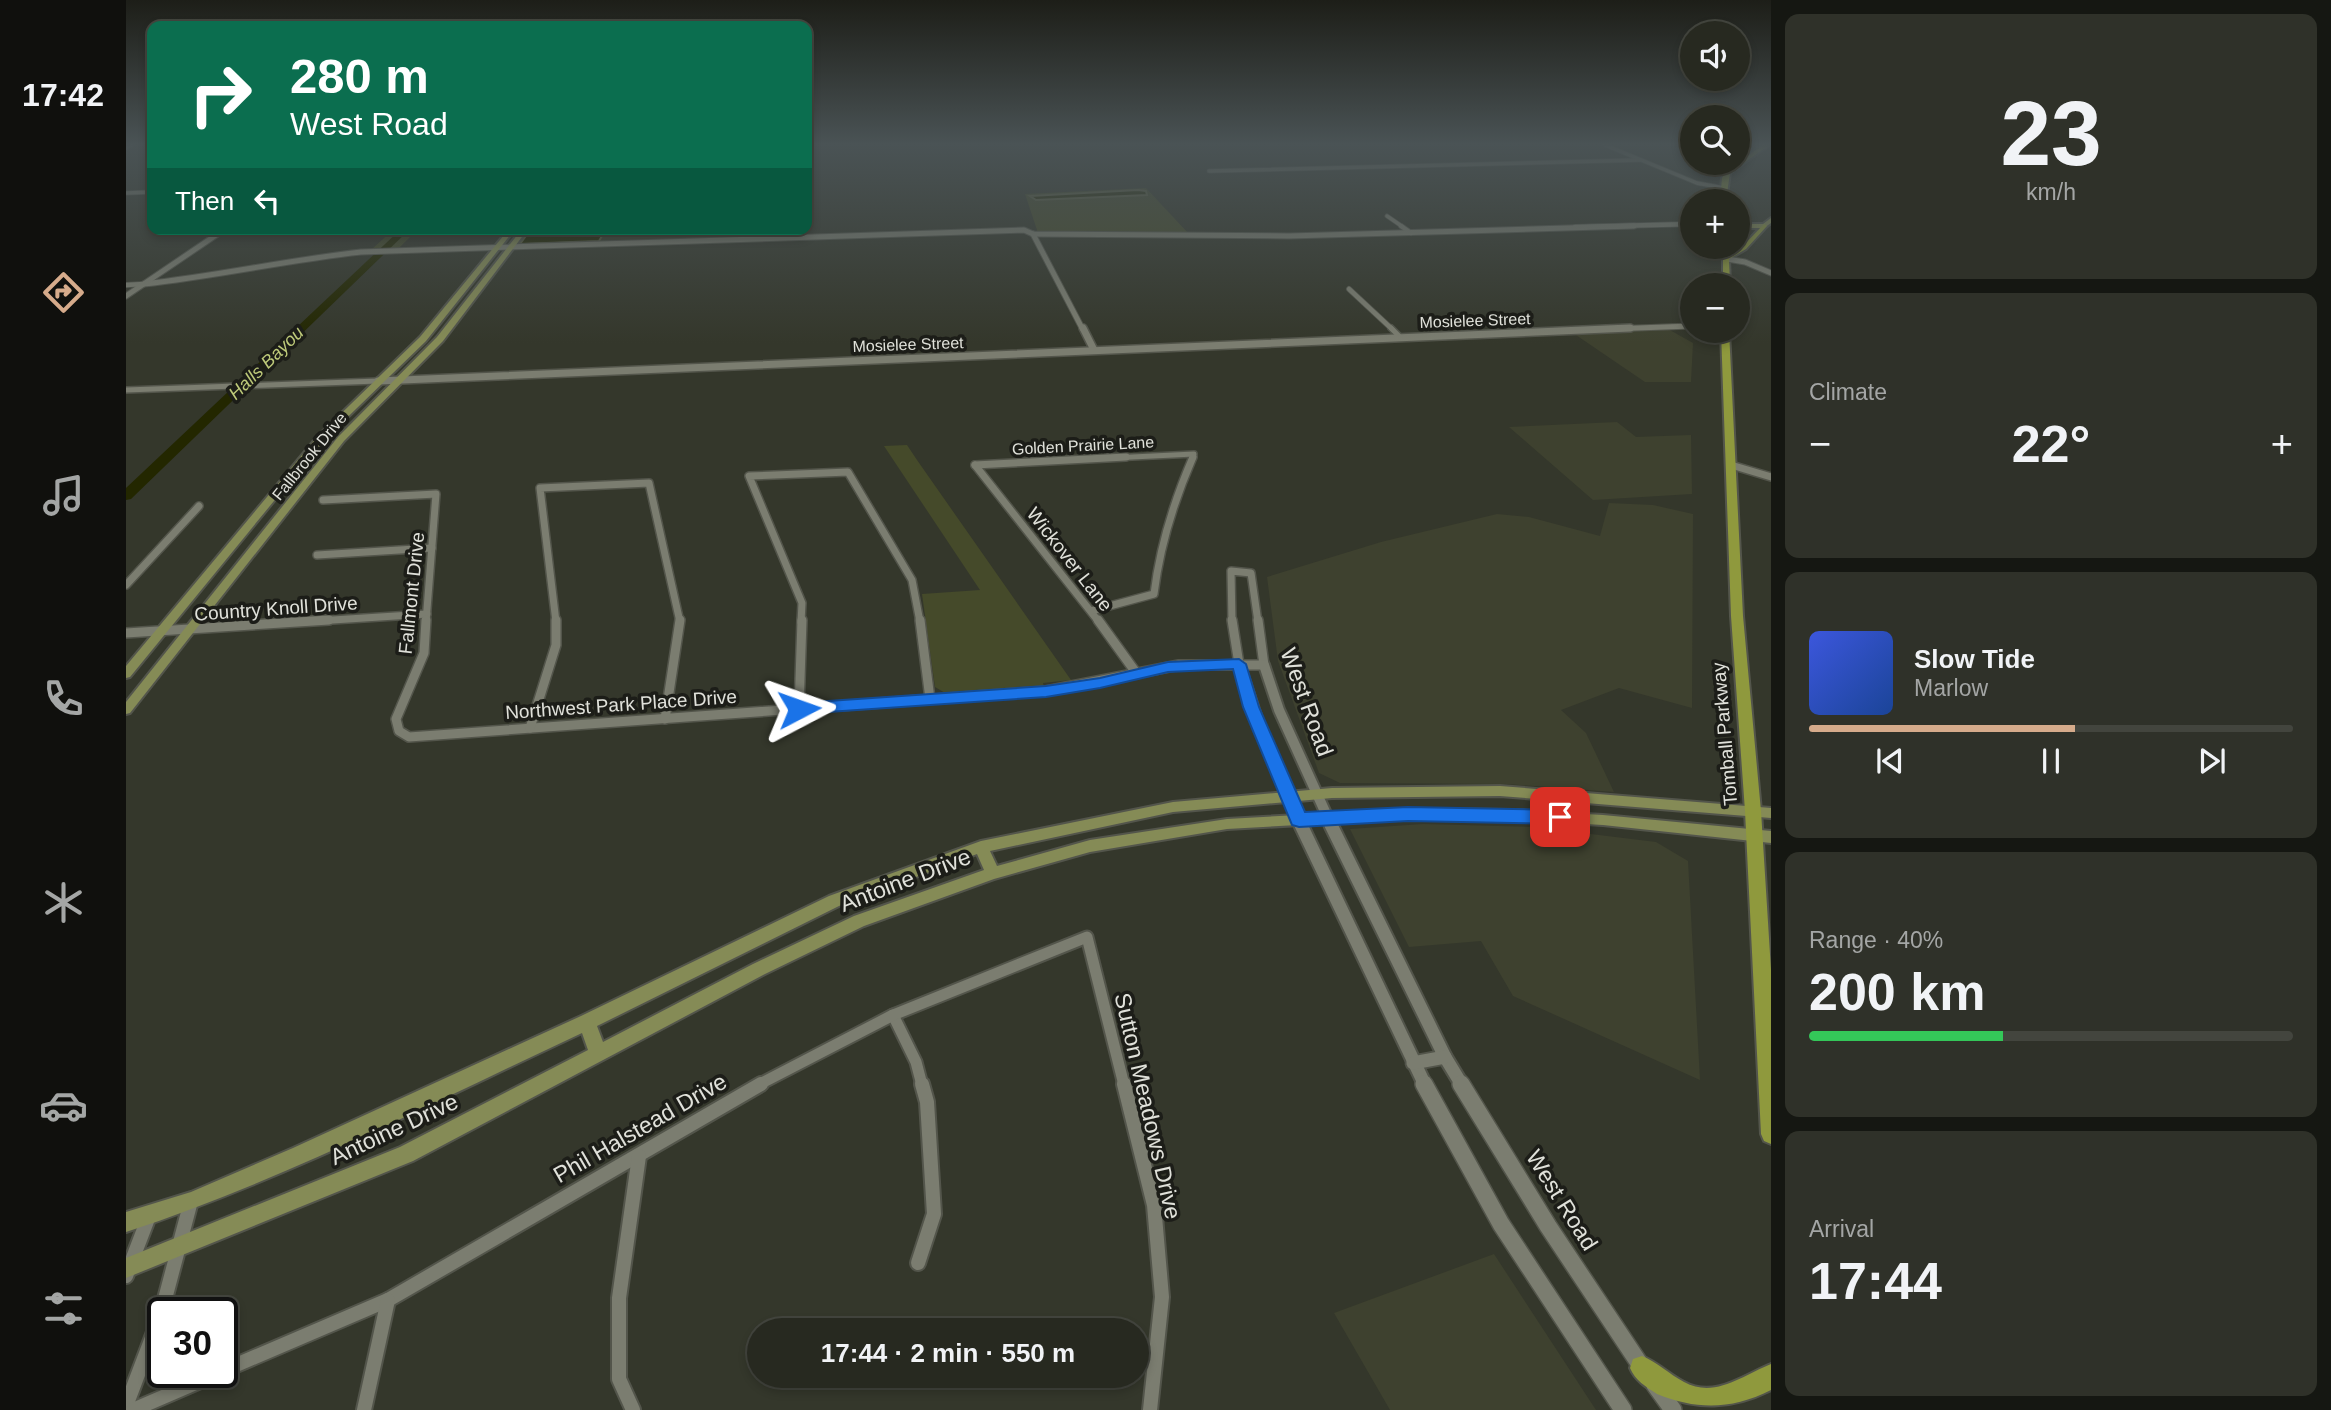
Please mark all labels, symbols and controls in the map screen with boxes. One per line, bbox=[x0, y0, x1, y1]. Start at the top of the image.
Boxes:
map controls bbox=[1680, 21, 1750, 343]
button: sound bbox=[1680, 21, 1750, 91]
icon: right bbox=[175, 49, 266, 140]
text: 280 m bbox=[290, 49, 429, 103]
text: 17:42 bbox=[22, 77, 104, 113]
text: 23 bbox=[2000, 83, 2102, 184]
button: search bbox=[1680, 105, 1750, 175]
text: West Road bbox=[290, 106, 448, 142]
text: km/h bbox=[2026, 179, 2076, 205]
icon: left bbox=[248, 182, 286, 220]
text: Then bbox=[175, 186, 234, 216]
button: + bbox=[1680, 189, 1750, 259]
icon: directions bbox=[39, 268, 88, 317]
button: − bbox=[1680, 273, 1750, 343]
street label: Mosielee Street bbox=[1419, 310, 1531, 331]
water label: Halls Bayou bbox=[225, 322, 307, 404]
street label: Mosielee Street bbox=[852, 334, 964, 355]
text: Climate bbox=[1809, 379, 1887, 405]
street label: Fallbrook Drive bbox=[269, 409, 350, 503]
text: 22° bbox=[2012, 415, 2090, 473]
text: − bbox=[1809, 423, 1831, 465]
text: + bbox=[2271, 423, 2293, 465]
street label: Golden Prairie Lane bbox=[1012, 433, 1155, 458]
icon: music bbox=[39, 471, 88, 520]
street label: Wickover Lane bbox=[1023, 503, 1117, 615]
street label: Fallmont Drive bbox=[395, 531, 428, 655]
street label: Country Knoll Drive bbox=[194, 592, 358, 625]
street label: West Road bbox=[1275, 644, 1339, 760]
text: Slow Tide bbox=[1914, 644, 2035, 674]
street label: Tomball Parkway bbox=[1708, 661, 1741, 806]
position arrow bbox=[762, 672, 836, 746]
icon: phone bbox=[39, 674, 88, 723]
text: Marlow bbox=[1914, 675, 1988, 701]
street label: Northwest Park Place Drive bbox=[504, 686, 738, 723]
icon: previous bbox=[1871, 742, 1909, 780]
icon: pause bbox=[2032, 742, 2070, 780]
icon: next bbox=[2193, 742, 2231, 780]
pin bbox=[1530, 787, 1590, 847]
icon: arrive bbox=[1541, 798, 1579, 836]
street label: Antoine Drive bbox=[836, 843, 974, 917]
icon: climate bbox=[39, 878, 88, 927]
text: Range · 40% bbox=[1809, 927, 1943, 953]
text: 200 km bbox=[1809, 963, 1985, 1021]
street label: Sutton Meadows Drive bbox=[1109, 990, 1187, 1222]
street label: Phil Halstead Drive bbox=[549, 1068, 731, 1188]
icon: car bbox=[39, 1081, 88, 1130]
street label: Antoine Drive bbox=[326, 1088, 462, 1170]
street label: West Road bbox=[1521, 1145, 1603, 1255]
text: Arrival bbox=[1809, 1216, 1874, 1242]
text: 17:44 bbox=[1809, 1252, 1942, 1310]
icon: filters bbox=[39, 1284, 88, 1333]
speed limit sign: 30 bbox=[147, 1297, 238, 1388]
text: 17:44 · 2 min · 550 m bbox=[821, 1338, 1075, 1368]

